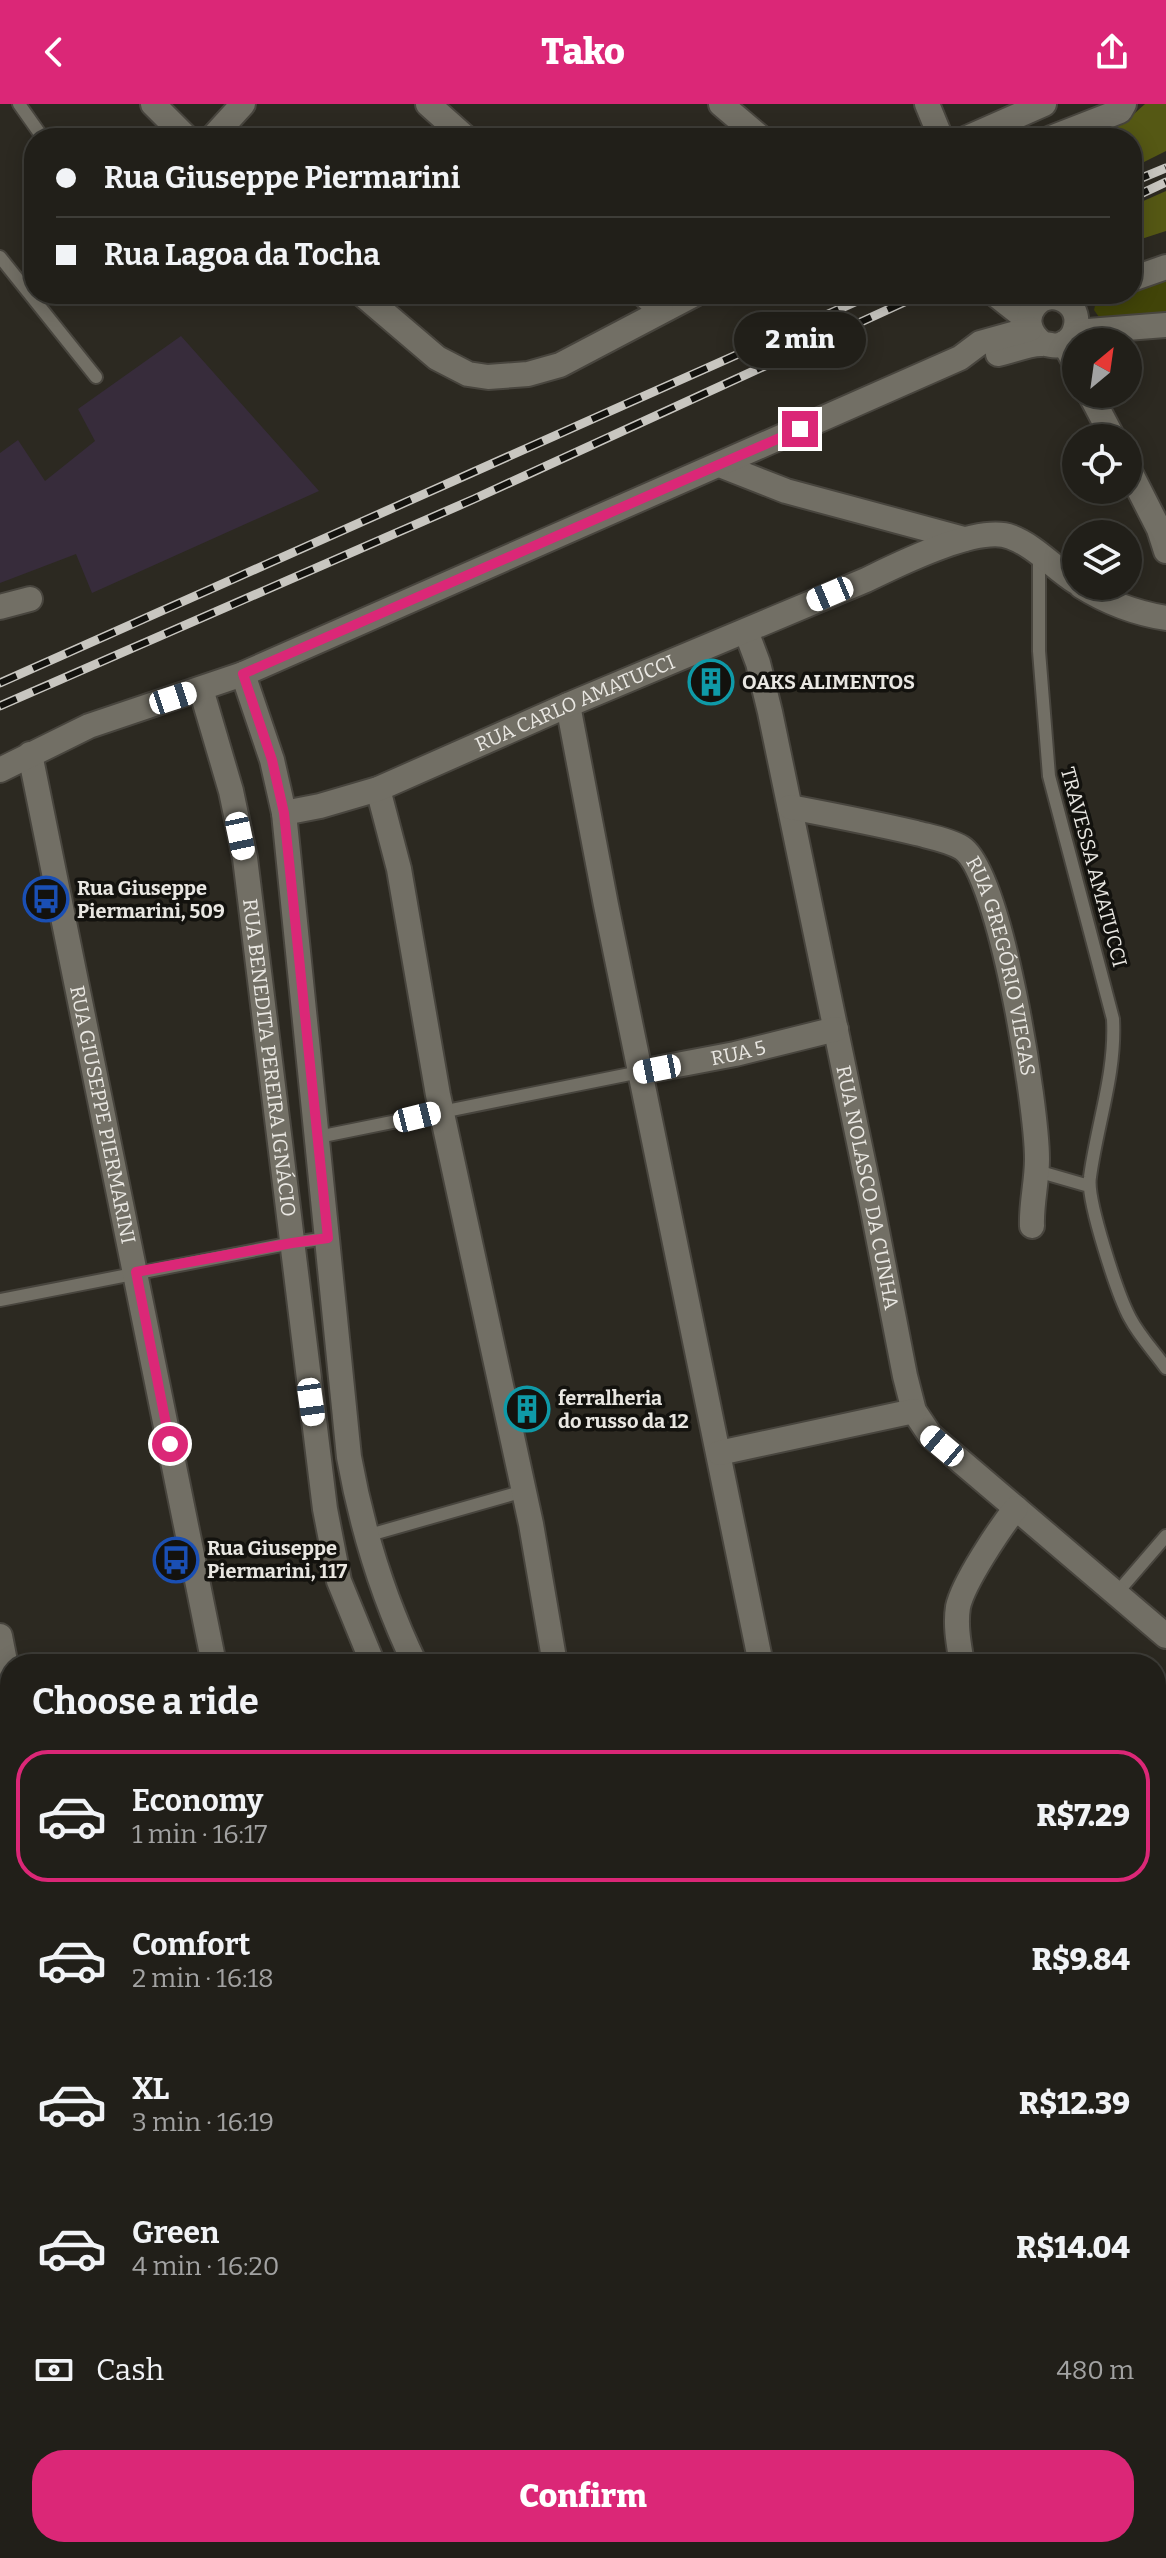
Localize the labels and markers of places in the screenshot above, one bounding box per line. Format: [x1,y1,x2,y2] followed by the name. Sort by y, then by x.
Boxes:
[687,658,735,706] building icon: OAKS ALIMENTOS
[742,670,915,694] place label: OAKS ALIMENTOS
[22,875,70,923] bus stop icon: Rua Giuseppe Piermarini, 509
[77,876,225,923] place label: Rua Giuseppe Piermarini, 509
[503,1385,551,1433] building icon: ferralheria do russo da 12
[558,1386,689,1433] place label: ferralheria do russo da 12
[152,1536,200,1584] bus stop icon: Rua Giuseppe Piermarini, 117
[207,1536,347,1583] place label: Rua Giuseppe Piermarini, 117

